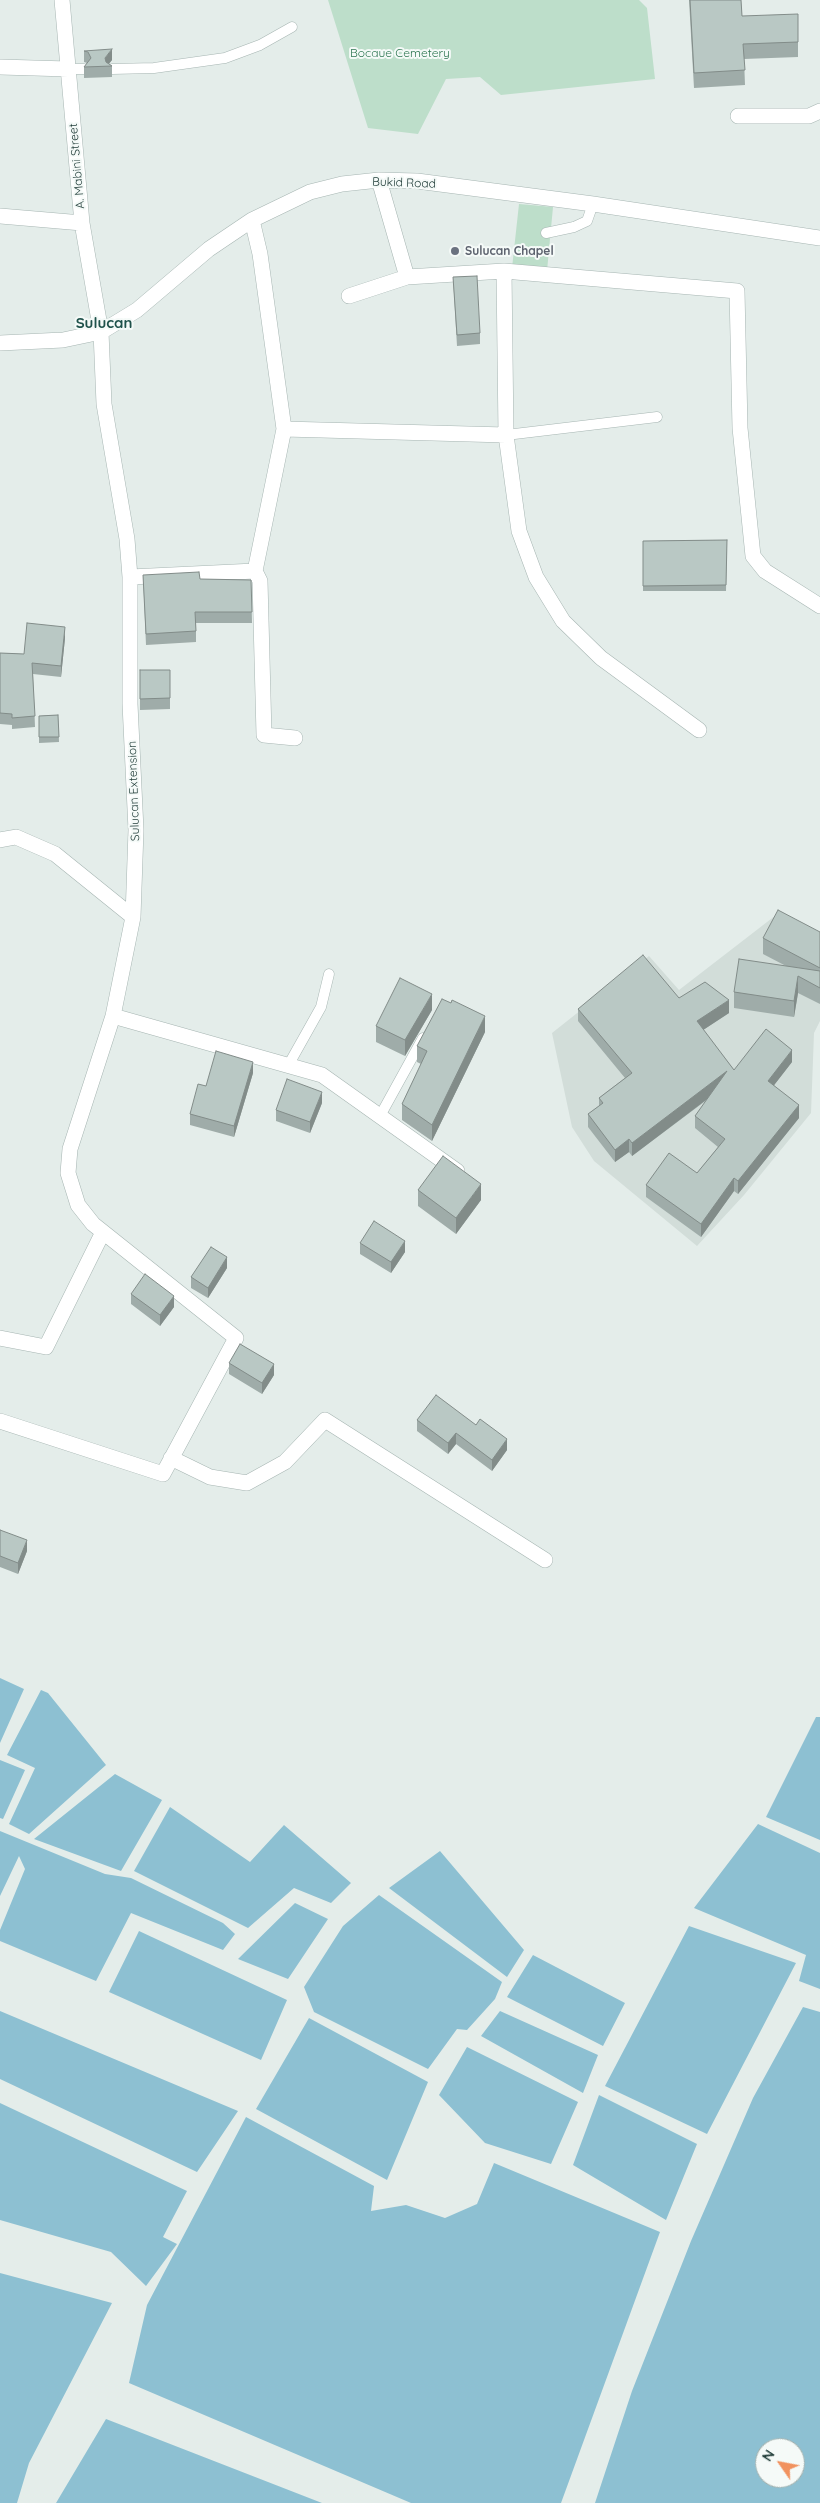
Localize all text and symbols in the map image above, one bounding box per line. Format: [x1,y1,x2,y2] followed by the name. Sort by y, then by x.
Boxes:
[350,46,450,60] park label: Bocaue Cemetery
[66,123,88,209] street label: A. Mabini Street
[372,175,436,191] street label: Bukid Road
[465,244,554,258] place label: Sulucan Chapel
[449,245,461,257] marker: Sulucan Chapel
[76,314,132,332] district label: Sulucan
[125,741,143,841] street label: Sulucan Extension
[755,2438,805,2488] north arrow
[758,2446,779,2465] text: N

